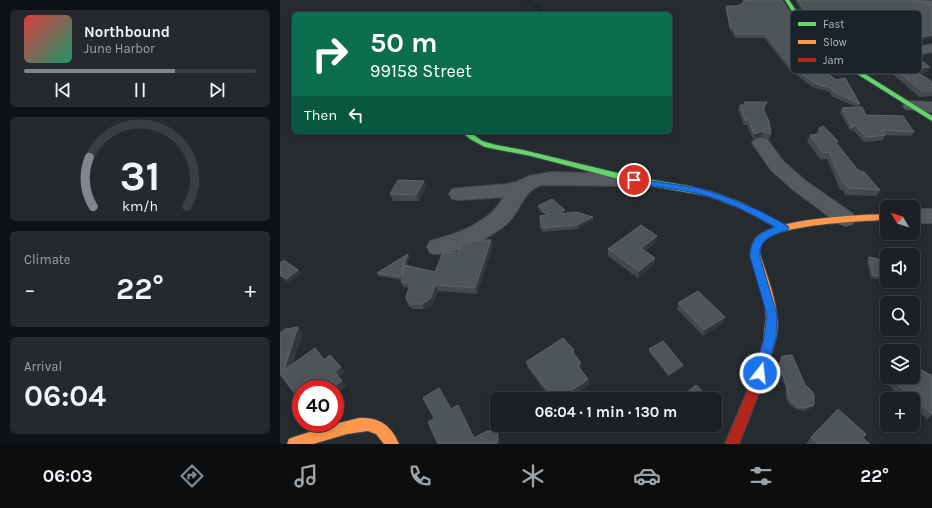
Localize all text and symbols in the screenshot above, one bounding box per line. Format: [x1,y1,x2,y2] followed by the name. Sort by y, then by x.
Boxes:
[790,10,922,74] legend
[823,18,844,31] text: Fast
[84,23,170,41] text: Northbound
[370,26,438,59] text: 50 m
[304,28,356,80] icon: right
[823,36,847,49] text: Slow
[84,41,155,56] text: June Harbor
[823,54,844,67] text: Jam
[370,60,472,82] text: 99158 Street
[52,79,74,101] icon: previous
[129,79,151,101] icon: pause
[206,79,228,101] icon: next
[345,104,367,126] icon: left
[304,106,337,124] text: Then
[120,151,160,199] text: 31
[617,163,651,197] pin
[623,169,645,191] icon: arrive
[122,197,158,214] text: km/h
[880,200,920,240] north arrow
[880,200,920,432] map controls
[880,248,920,288] button: sound
[24,252,70,267] text: Climate
[116,271,164,307] text: 22°
[24,277,36,303] text: −
[244,277,256,303] text: +
[880,296,920,336] button: search
[880,344,920,384] button: layers
[739,352,781,394] position arrow
[24,359,62,374] text: Arrival
[24,378,106,414] text: 06:04
[292,380,344,432] speed limit sign: 40
[880,392,920,432] button: +
[535,403,677,421] text: 06:04 · 1 min · 130 m
[178,462,206,490] icon: directions
[292,462,320,490] icon: music
[406,462,434,490] icon: phone
[519,462,547,490] icon: climate
[633,462,661,490] icon: car
[747,462,775,490] icon: filters
[43,465,93,487] text: 06:03
[860,465,889,487] text: 22°

